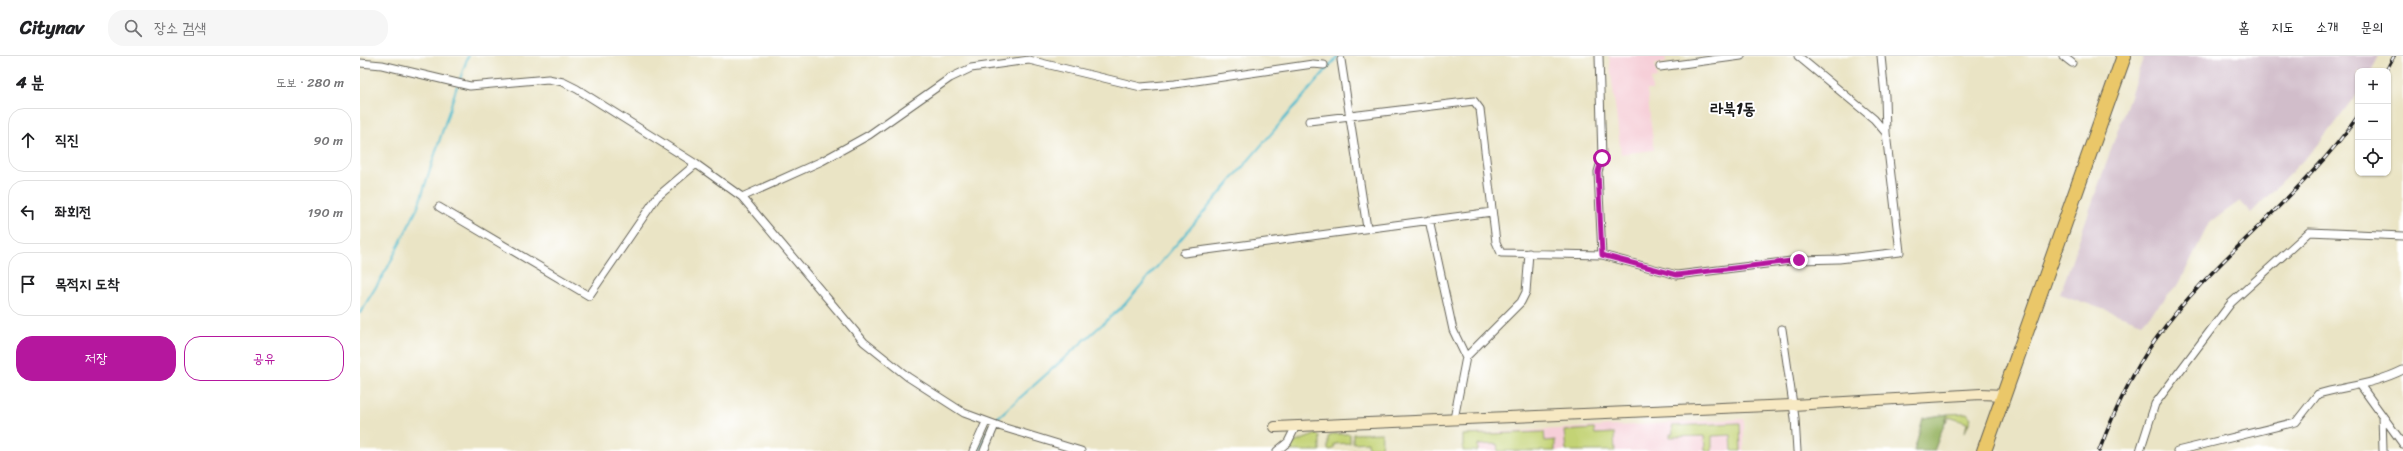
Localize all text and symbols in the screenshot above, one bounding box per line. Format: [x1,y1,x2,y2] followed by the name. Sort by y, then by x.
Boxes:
[108,10,388,46] search box
[20,11,84,44] text: Citynav
[154,15,206,41] text: 장소 검색
[2238,15,2249,40] text: 홈
[2271,15,2294,40] text: 지도
[2316,15,2338,40] text: 소개
[2360,15,2383,40] text: 문의
[122,17,144,39] icon: search
[16,67,45,97] text: 4 분
[2355,68,2391,176] map controls
[2355,68,2391,104] button: +
[276,71,344,94] text: 도보 · 280 m
[1710,94,1756,123] district label: 라북1동
[2355,104,2391,140] button: −
[55,127,79,153] text: 직진
[17,129,39,151] icon: ahead
[313,129,343,152] text: 90 m
[2355,140,2391,176] button: locate
[1593,149,1611,167] route start
[55,199,91,225] text: 좌회전
[17,201,39,223] icon: left
[308,201,343,224] text: 190 m
[1790,251,1808,269] route end
[55,271,119,297] text: 목적지 도착
[17,273,39,295] icon: arrive
[16,336,176,381] button: 저장
[184,336,344,381] button: 공유

